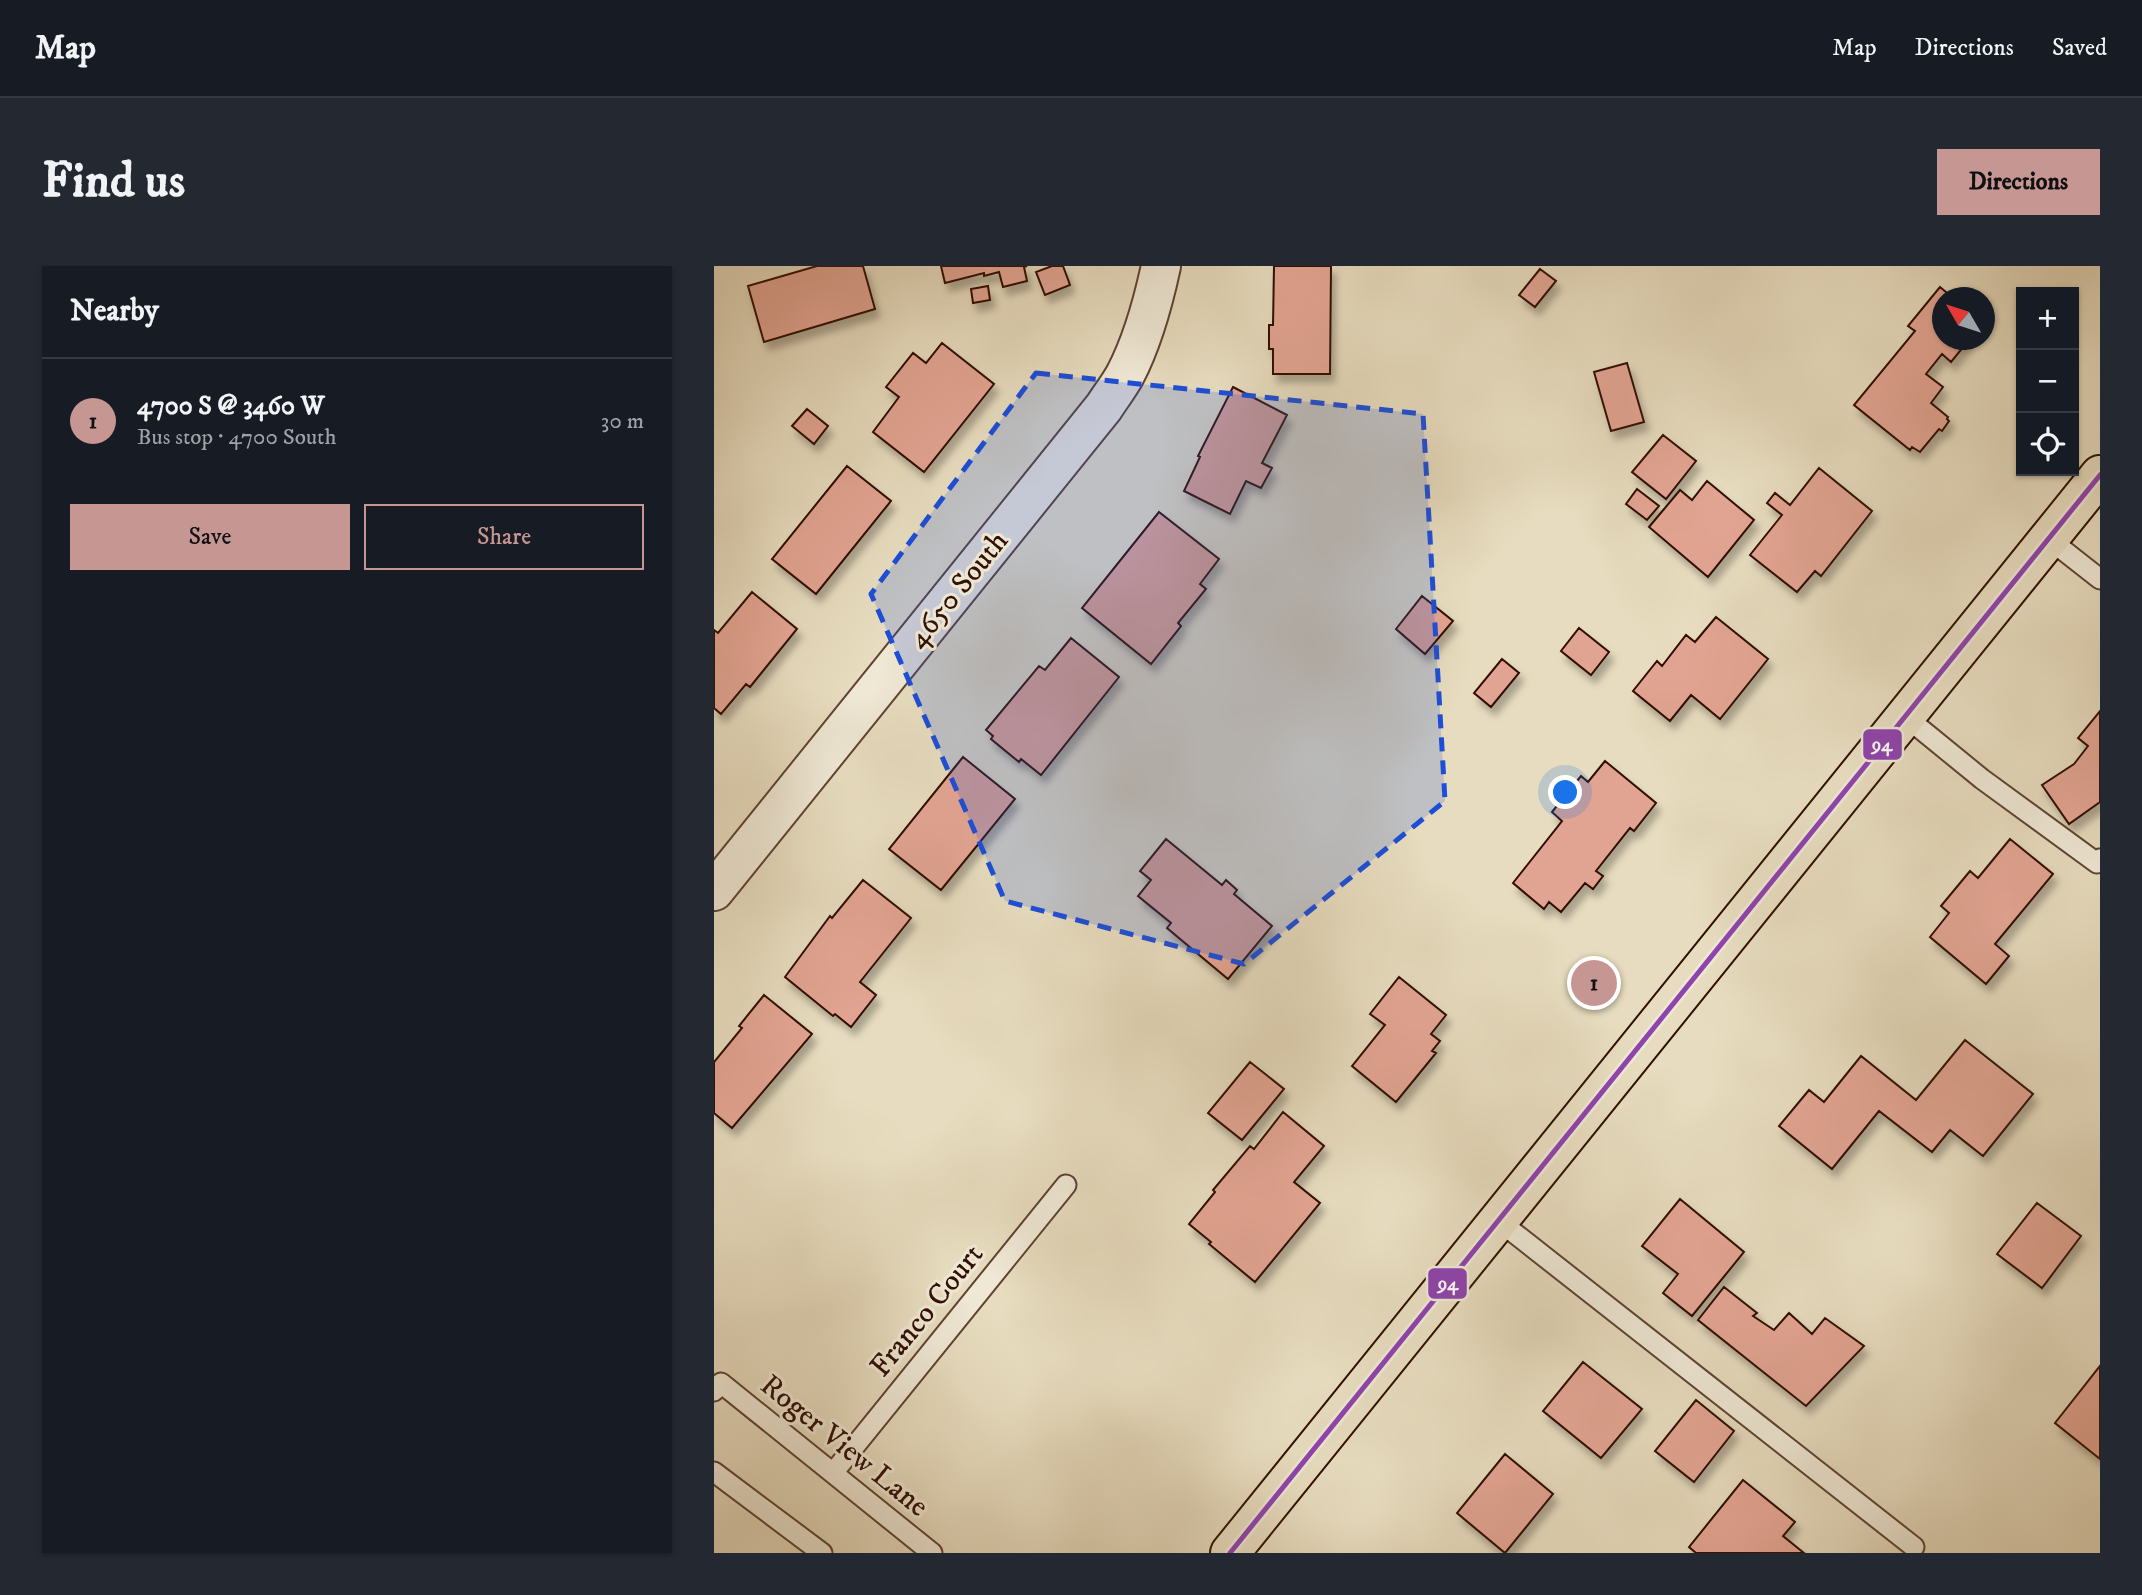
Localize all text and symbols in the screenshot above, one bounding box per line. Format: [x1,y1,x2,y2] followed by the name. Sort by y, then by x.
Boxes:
[35,28,96,69] text: Map
[1832,33,1877,63] text: Map
[1915,33,2014,63] text: Directions
[2052,33,2107,63] text: Saved
[1937,149,2100,215] button: Directions
[42,151,185,213] text: Find us
[1932,287,1995,350] north arrow
[2016,287,2079,476] map controls
[2016,287,2079,350] button: +
[70,293,159,330] text: Nearby
[2016,350,2079,413] button: −
[137,390,324,423] text: 4700 S @ 3460 W
[89,407,97,436] text: 1
[601,407,644,436] text: 30 m
[2016,413,2079,476] button: locate
[137,423,337,452] text: Bus stop · 4700 South
[70,504,350,570] button: Save
[364,504,644,570] button: Share
[900,523,1017,656] street label: 4650 South
[1862,728,1903,761] line badge: 94
[1870,734,1893,757] text: 94
[1548,775,1582,809] your location
[1571,957,1617,1009] pin: 1
[862,1237,992,1385] street label: Franco Court
[1427,1267,1468,1300] line badge: 94
[1436,1273,1459,1296] text: 94
[752,1367,936,1525] street label: Roger View Lane

